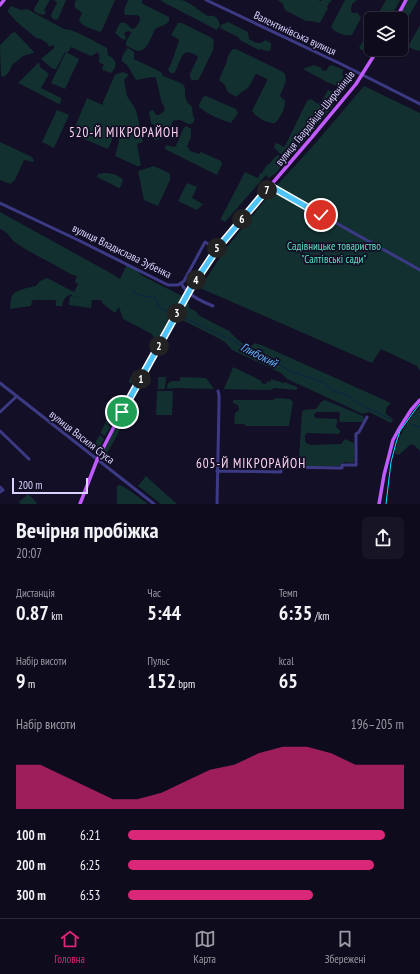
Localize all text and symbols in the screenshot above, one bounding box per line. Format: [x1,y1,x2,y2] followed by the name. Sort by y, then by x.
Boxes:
[252,8,338,58] street label: Валентинівська вулиця
[364,12,408,56] map controls
[364,12,408,56] button: layers
[272,67,358,168] street label: вулиця Гвардійців-Широнінців
[69,124,179,141] district label: 520-Й МІКРОРАЙОН
[257,180,277,200] pin: 7
[264,183,270,197] text: 7
[304,198,338,232] pin
[310,204,332,226] icon: check
[232,209,252,229] pin: 6
[239,212,245,226] text: 6
[70,221,174,281] street label: вулиця Владислава Зубенка
[207,238,227,258] pin: 5
[287,239,381,266] park label: Садівницьке товариство "Салтівські сади"
[214,241,220,255] text: 5
[186,270,206,290] pin: 4
[193,273,199,287] text: 4
[167,303,187,323] pin: 3
[174,306,180,320] text: 3
[149,336,169,356] pin: 2
[156,339,162,353] text: 2
[238,339,282,371] water label: Глибокий
[131,369,151,389] pin: 1
[138,372,144,386] text: 1
[105,395,139,429] pin
[111,401,133,423] icon: arrive
[47,407,117,467] street label: вулиця Василя Стуса
[196,455,306,472] district label: 605-Й МІКРОРАЙОН
[12,476,88,495] scale bar
[18,478,42,492] text: 200 m
[16,516,159,544] text: Вечірня пробіжка
[362,517,404,559] button: share
[16,545,42,562] text: 20:07
[16,586,55,600] text: Дистанція
[147,586,161,600] text: Час
[279,586,297,600] text: Темп
[16,600,49,626] text: 0.87
[147,600,181,626] text: 5:44
[279,600,312,626] text: 6:35
[49,609,63,623] text: km
[312,609,329,623] text: /km
[16,654,67,668] text: Набір висоти
[147,654,170,668] text: Пульс
[279,654,294,668] text: kcal
[16,668,26,694] text: 9
[147,668,176,694] text: 152
[279,668,298,694] text: 65
[26,677,35,691] text: m
[176,677,195,691] text: bpm
[16,716,76,733] text: Набір висоти
[351,716,404,733] text: 196–205 m
[16,827,46,844] text: 100 m
[80,827,100,844] text: 6:21
[16,857,46,874] text: 200 m
[80,857,100,874] text: 6:25
[16,887,46,904] text: 300 m
[80,887,100,904] text: 6:53
[54,928,85,966] tab: Головна
[194,928,216,966] tab: Карта
[325,928,366,966] tab: Збережені

